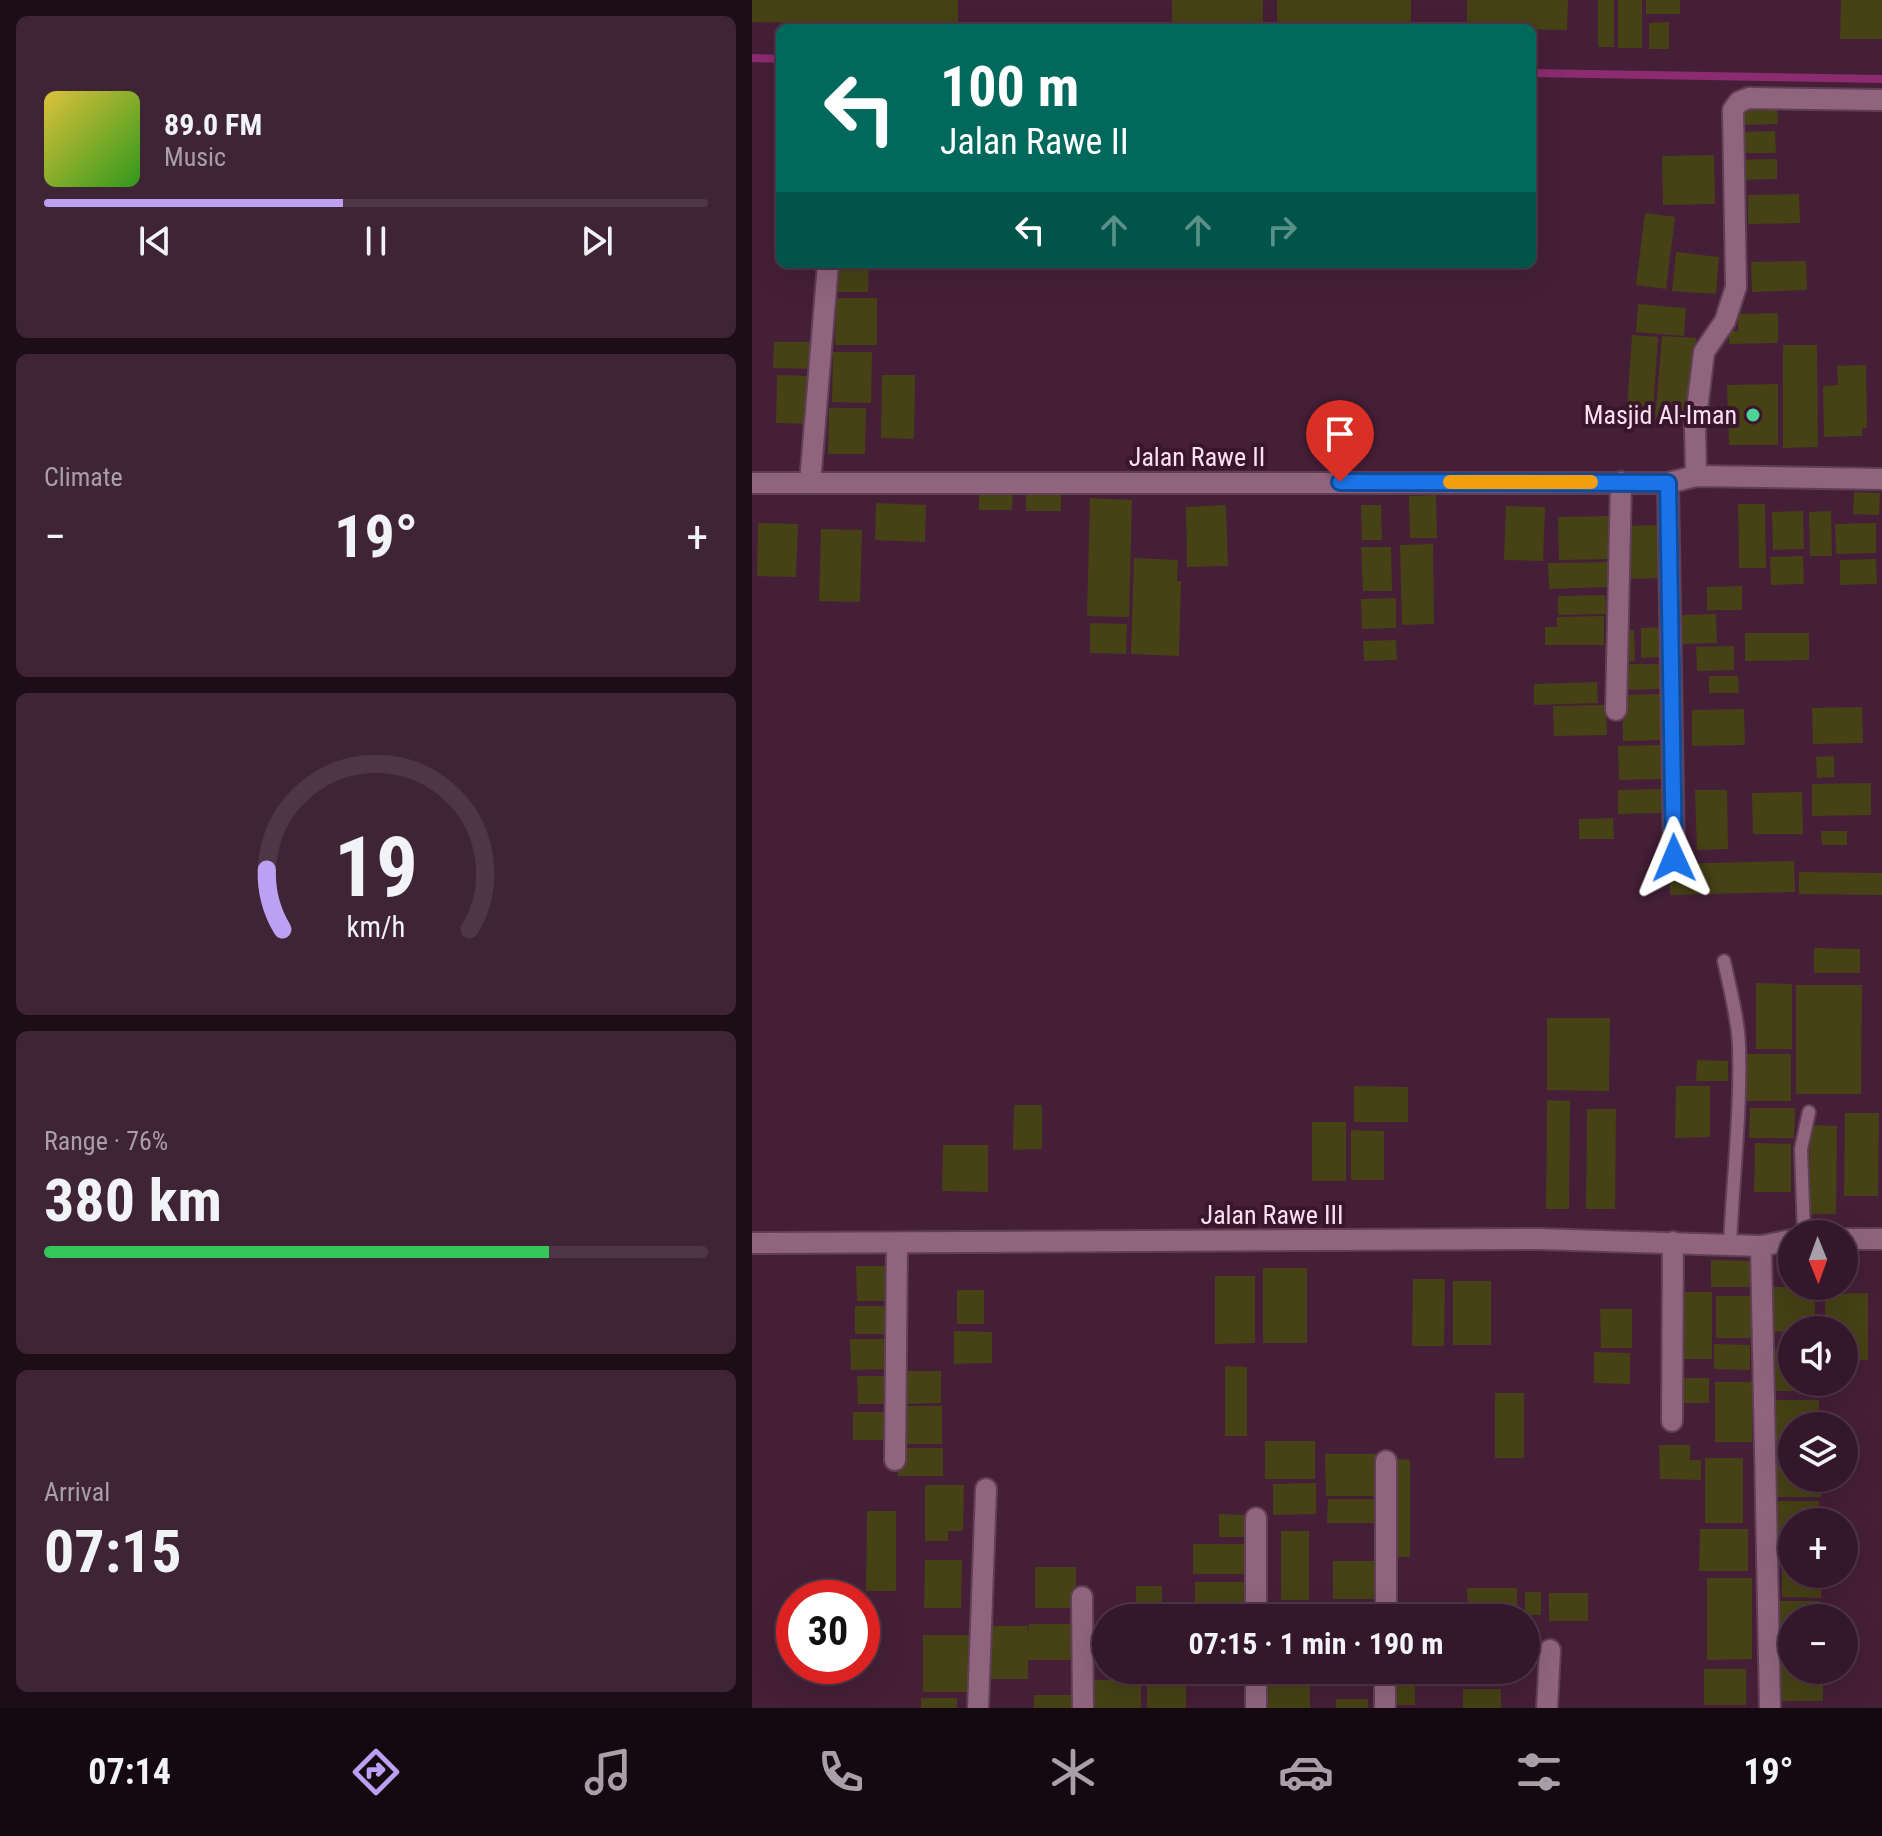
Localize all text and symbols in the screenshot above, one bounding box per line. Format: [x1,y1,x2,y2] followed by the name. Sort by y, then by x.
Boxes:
[940,54,1079,120] text: 100 m
[808,56,912,160] icon: left
[164,107,262,142] text: 89.0 FM
[940,121,1129,163] text: Jalan Rawe II
[164,142,226,172] text: Music
[1008,208,1052,252] icon: left
[1092,208,1136,252] icon: ahead
[1176,208,1220,252] icon: ahead
[1260,208,1304,252] icon: right
[133,219,177,263] icon: previous
[354,219,398,263] icon: pause
[575,219,619,263] icon: next
[1306,400,1374,482] pin
[1584,400,1737,430] place label: Masjid Al-Iman
[1744,406,1762,424] marker: Masjid Al-Iman
[1318,412,1362,456] icon: arrive
[1129,442,1265,472] street label: Jalan Rawe II
[44,462,123,492] text: Climate
[334,501,418,572] text: 19°
[44,511,66,563] text: −
[686,511,708,563] text: +
[1632,816,1716,900] position arrow
[334,819,418,916] text: 19
[347,910,405,944] text: km/h
[44,1126,168,1156] text: Range · 76%
[44,1165,222,1236] text: 380 km
[1201,1200,1343,1230] street label: Jalan Rawe III
[1778,1220,1858,1300] north arrow
[1778,1220,1858,1684] map controls
[1778,1316,1858,1396] button: sound
[1778,1412,1858,1492] button: layers
[44,1477,110,1507] text: Arrival
[1778,1508,1858,1588] button: +
[44,1516,182,1587] text: 07:15
[776,1580,880,1684] speed limit sign: 30
[1778,1604,1858,1684] button: −
[1189,1626,1443,1661] text: 07:15 · 1 min · 190 m
[348,1744,404,1800] icon: directions
[580,1744,636,1800] icon: music
[813,1744,869,1800] icon: phone
[1045,1744,1101,1800] icon: climate
[1278,1744,1334,1800] icon: car
[1511,1744,1567,1800] icon: filters
[88,1751,171,1793] text: 07:14
[1743,1751,1794,1793] text: 19°

